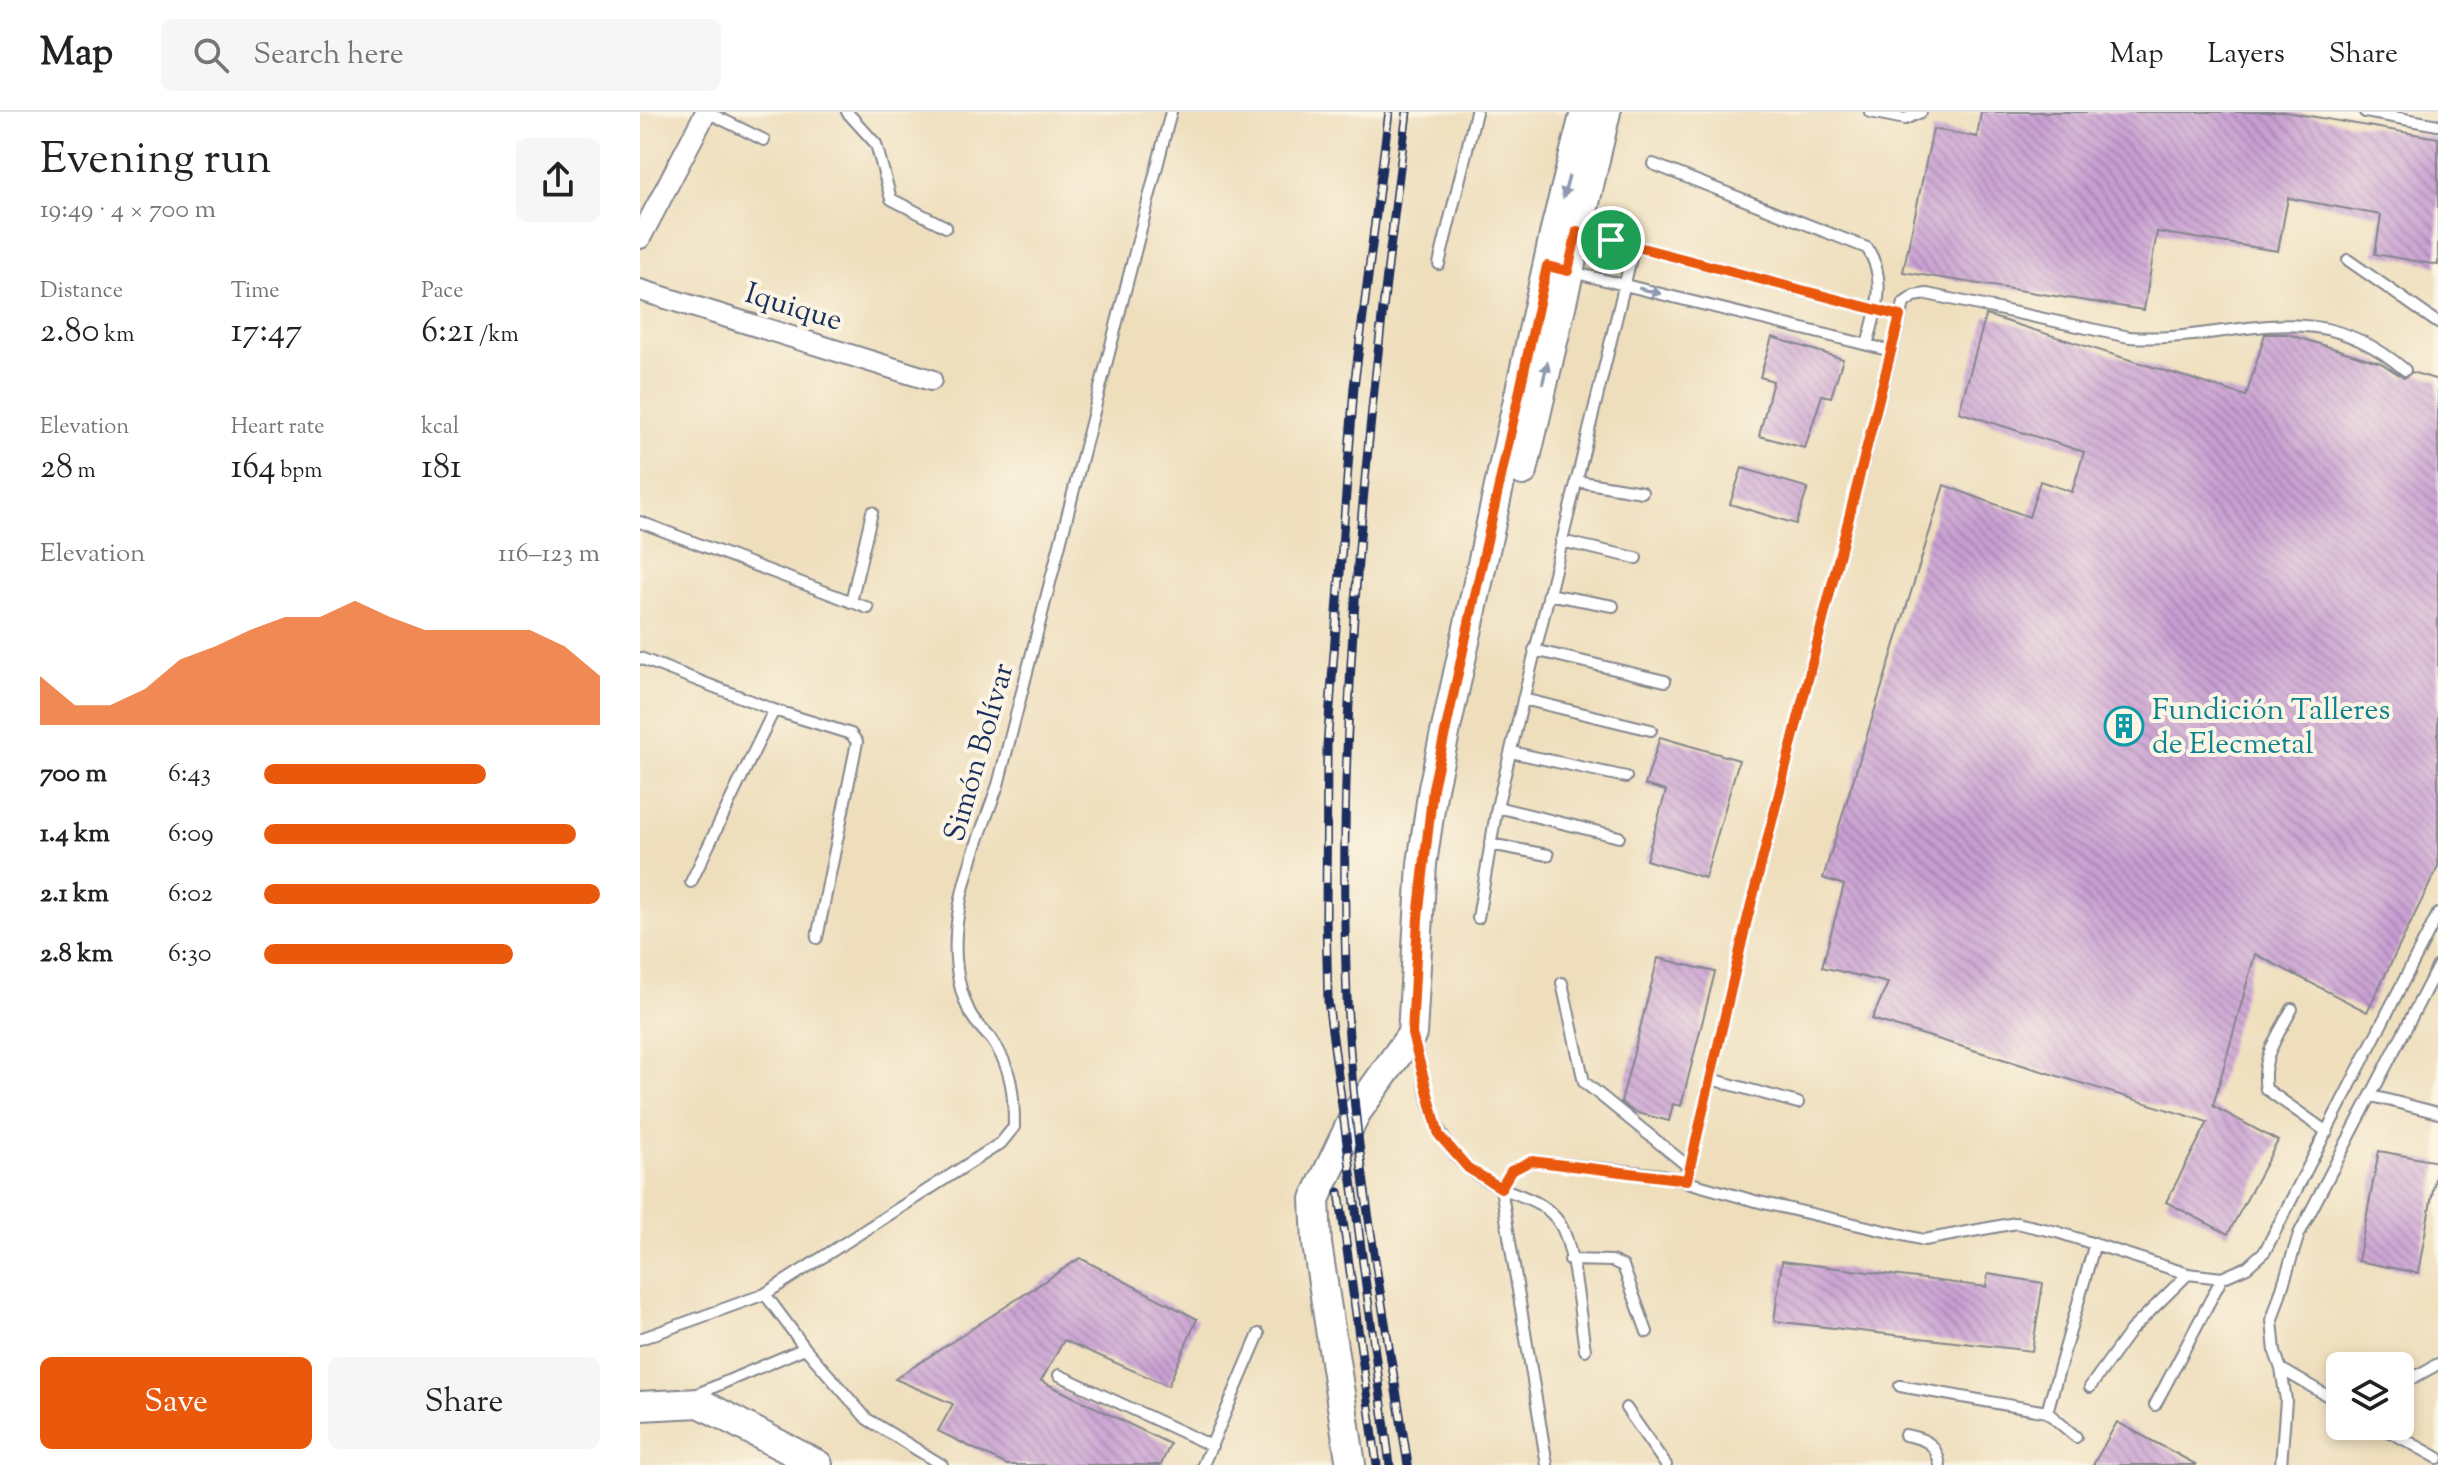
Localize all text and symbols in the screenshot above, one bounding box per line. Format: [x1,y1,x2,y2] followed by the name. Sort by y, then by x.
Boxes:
[161,19,721,91] search box
[40,28,113,82] text: Map
[189,33,233,77] icon: search
[253,34,404,77] text: Search here
[2110,35,2163,75] text: Map
[2207,35,2285,75] text: Layers
[2329,35,2398,75] text: Share
[40,130,272,193] text: Evening run
[516,138,600,222] button: share
[1559,175,1571,200] one-way arrow
[40,192,216,229] text: 19:49 · 4 × 700 m
[1577,206,1645,274] pin
[1589,218,1633,262] icon: arrive
[739,273,847,344] street label: Iquique
[40,276,123,308] text: Distance
[231,276,280,308] text: Time
[421,276,463,308] text: Pace
[1638,285,1663,298] one-way arrow
[40,308,99,357] text: 2.80
[231,308,302,357] text: 17:47
[421,308,474,357] text: 6:21
[99,320,134,352] text: km
[474,320,519,352] text: /km
[1539,360,1552,385] one-way arrow
[40,412,129,444] text: Elevation
[231,412,325,444] text: Heart rate
[421,412,459,444] text: kcal
[40,444,73,493] text: 28
[231,444,276,493] text: 164
[421,444,461,493] text: 181
[73,456,96,488] text: m
[276,456,323,488] text: bpm
[40,536,145,573] text: Elevation
[498,536,600,573] text: 116–123 m
[934,658,1026,847] street label: Simón Bolívar
[2152,690,2390,767] place label: Fundición Talleres de Elecmetal
[2103,705,2145,747] building icon: Fundición Talleres de Elecmetal
[40,756,107,793] text: 700 m
[168,756,211,793] text: 6:43
[40,816,110,853] text: 1.4 km
[168,816,214,853] text: 6:09
[40,876,109,913] text: 2.1 km
[168,876,213,913] text: 6:02
[40,936,113,973] text: 2.8 km
[168,936,211,973] text: 6:30
[2326,1352,2414,1440] map controls
[2326,1352,2414,1440] button: layers
[40,1357,312,1449] button: Save
[328,1357,600,1449] button: Share

